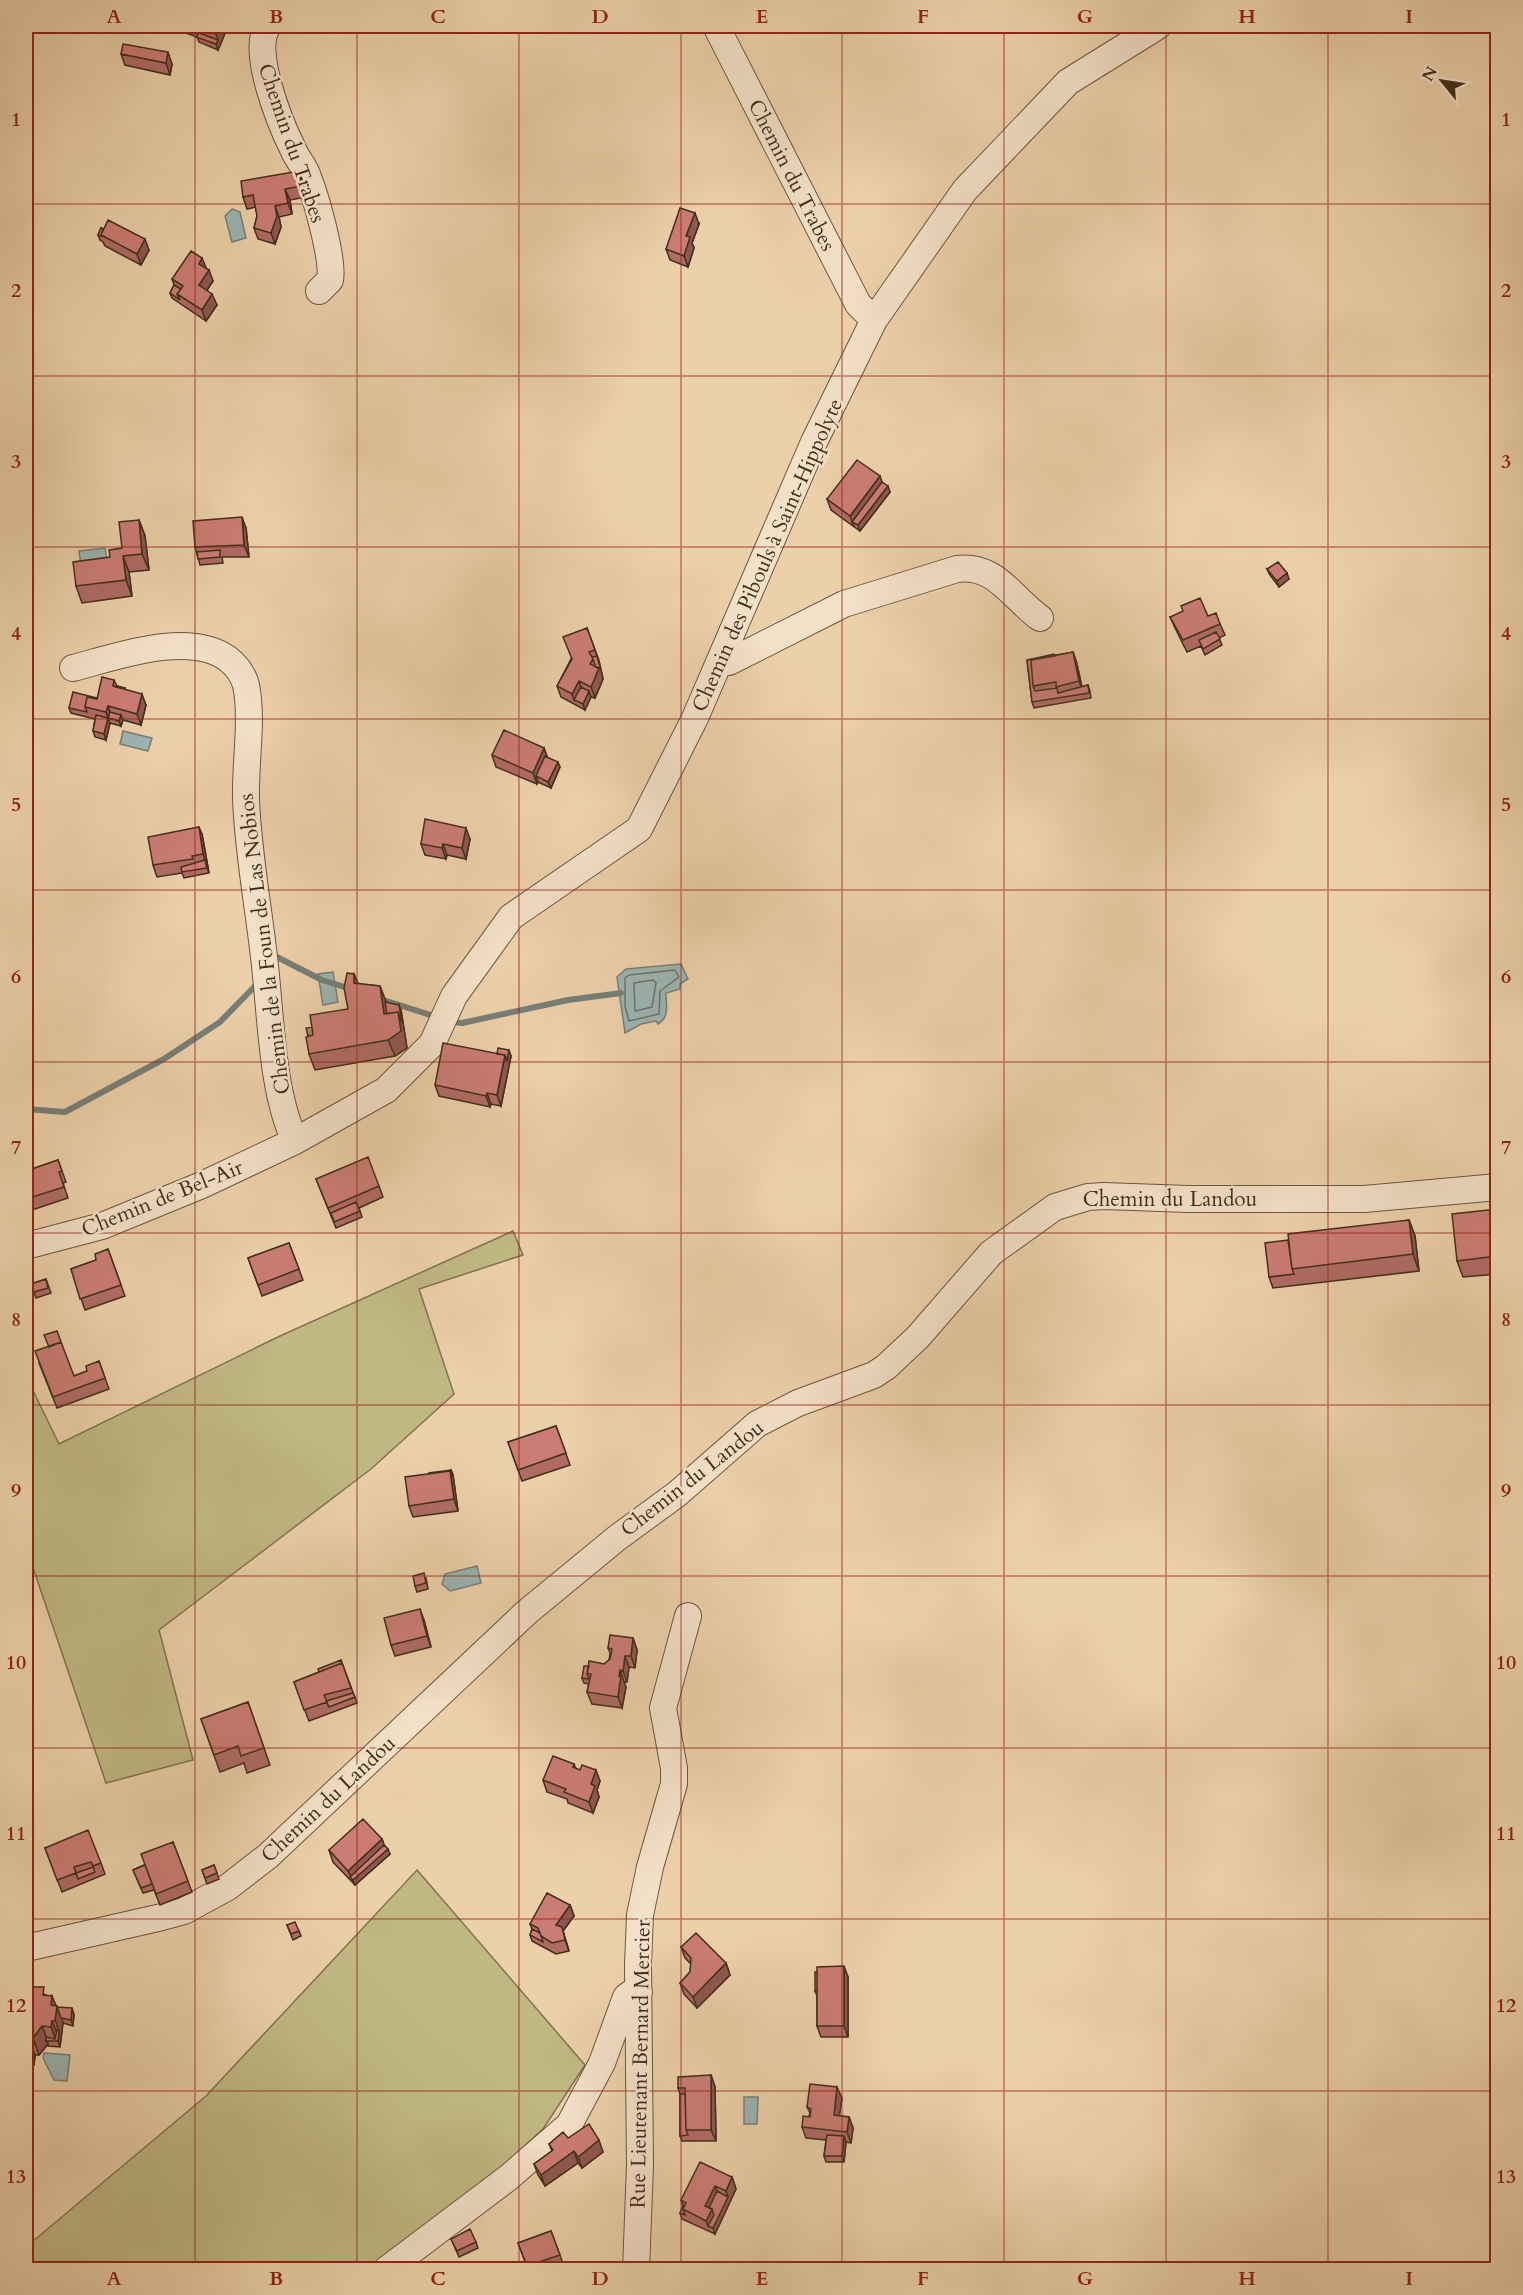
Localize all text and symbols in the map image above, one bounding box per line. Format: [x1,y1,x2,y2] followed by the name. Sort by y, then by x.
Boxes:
[106,3,122,30] text: A
[269,3,283,30] text: B
[430,3,446,30] text: C
[591,3,609,30] text: D
[756,3,768,30] text: E
[917,3,929,30] text: F
[1077,3,1093,30] text: G
[1238,3,1256,30] text: H
[1405,3,1413,30] text: I
[1412,51,1472,111] north arrow
[251,60,332,227] street label: Chemin du Trabes
[1417,62,1443,86] text: N
[741,94,842,256] street label: Chemin du Trabes
[11,106,21,133] text: 1
[1501,106,1511,133] text: 1
[11,277,21,304] text: 2
[1501,277,1511,304] text: 2
[685,394,850,716] street label: Chemin des Pibouls à Saint-Hippolyte
[11,448,21,475] text: 3
[1501,448,1511,475] text: 3
[11,620,21,647] text: 4
[1501,620,1511,647] text: 4
[11,791,21,818] text: 5
[1501,791,1511,818] text: 5
[232,792,297,1096] street label: Chemin de la Foun de Las Nobios
[11,963,21,990] text: 6
[1501,963,1511,990] text: 6
[11,1134,21,1161] text: 7
[1501,1134,1511,1161] text: 7
[77,1153,248,1244] street label: Chemin de Bel-Air
[1083,1185,1257,1214] street label: Chemin du Landou
[11,1306,21,1333] text: 8
[1501,1306,1511,1333] text: 8
[615,1413,770,1544] street label: Chemin du Landou
[11,1477,21,1504] text: 9
[1501,1477,1511,1504] text: 9
[6,1649,26,1676] text: 10
[1496,1649,1516,1676] text: 10
[255,1729,402,1869] street label: Chemin du Landou
[6,1820,26,1847] text: 11
[1496,1820,1516,1847] text: 11
[623,1919,658,2209] street label: Rue Lieutenant Bernard Mercier
[6,1992,26,2019] text: 12
[1496,1992,1516,2019] text: 12
[6,2163,26,2190] text: 13
[1496,2163,1516,2190] text: 13
[106,2265,122,2292] text: A
[269,2265,283,2292] text: B
[430,2265,446,2292] text: C
[591,2265,609,2292] text: D
[756,2265,768,2292] text: E
[917,2265,929,2292] text: F
[1077,2265,1093,2292] text: G
[1238,2265,1256,2292] text: H
[1405,2265,1413,2292] text: I

